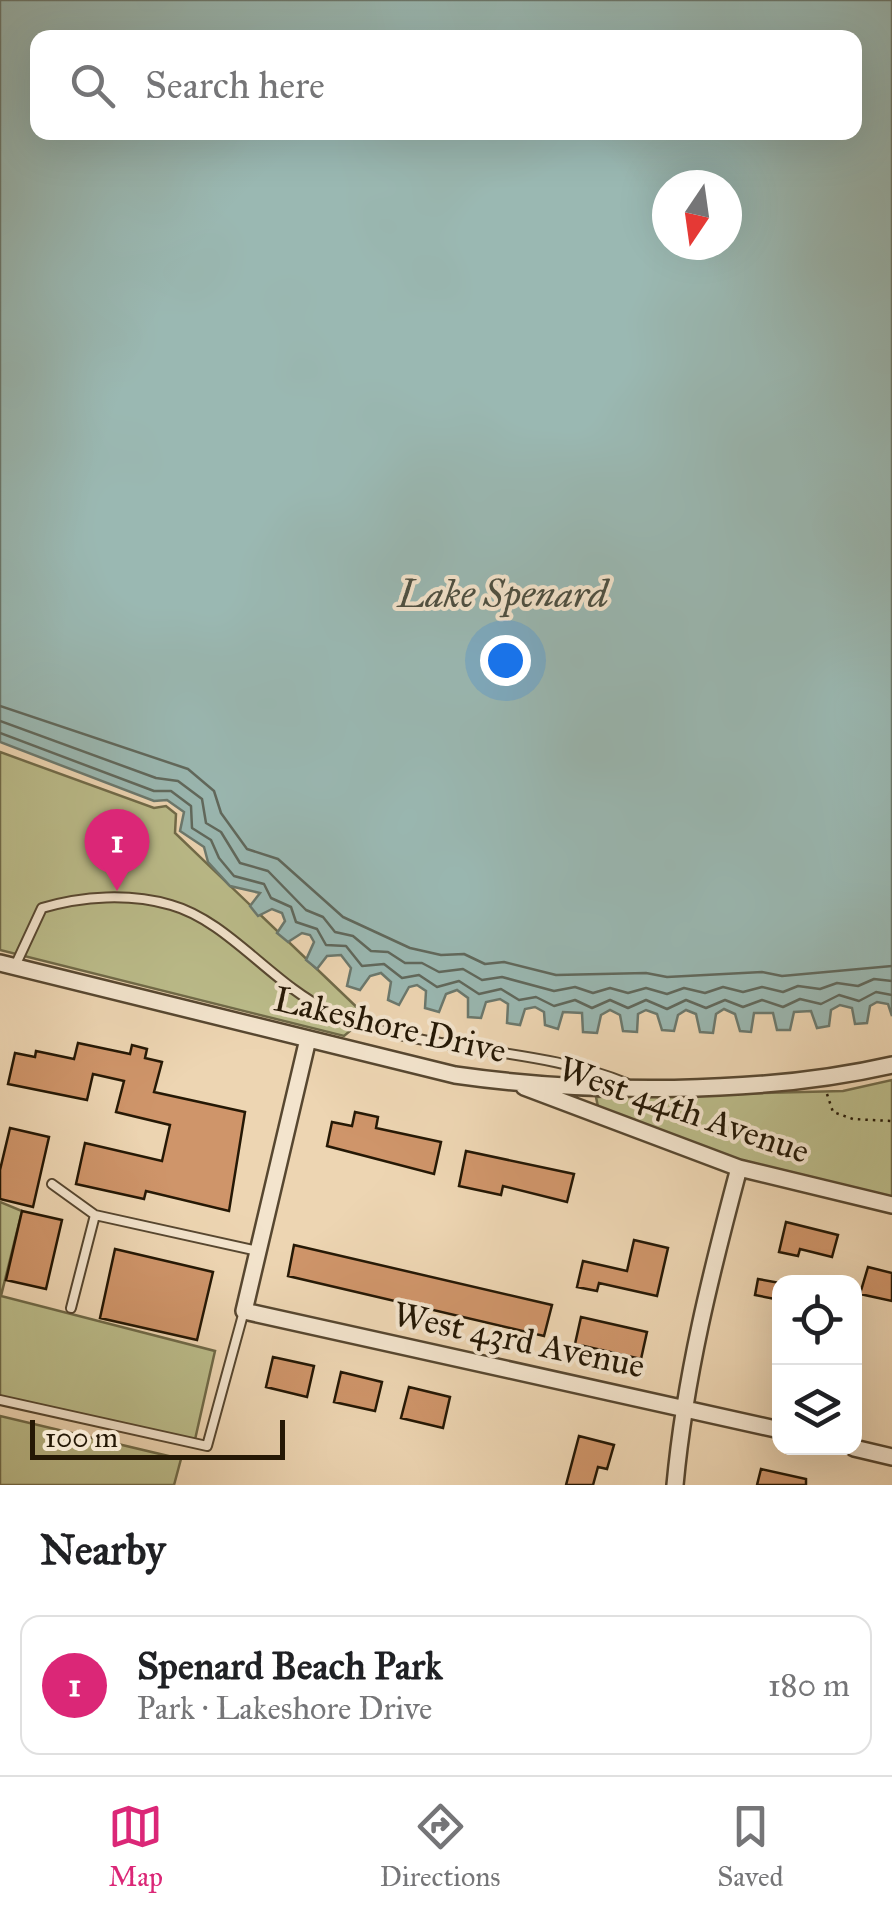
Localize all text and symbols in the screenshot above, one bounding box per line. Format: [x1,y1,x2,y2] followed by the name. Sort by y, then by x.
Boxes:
[30,30,862,140] search box
[65,58,120,113] icon: search
[145,62,325,108] text: Search here
[652,170,742,260] north arrow
[396,571,610,618] water label: Lake Spenard
[480,635,531,686] your location
[84,808,150,891] pin: 1
[270,977,510,1073] street label: Lakeshore Drive
[553,1047,815,1173] street label: West 44th Avenue
[772,1275,862,1455] map controls
[772,1275,862,1365] button: locate
[389,1292,649,1388] street label: West 43rd Avenue
[772,1365,862,1455] button: layers
[30,1415,285,1460] scale bar
[45,1420,118,1455] text: 100 m
[40,1524,165,1576] text: Nearby
[137,1643,443,1689] text: Spenard Beach Park
[68,1666,81,1705] text: 1
[768,1666,850,1705] text: 180 m
[137,1689,432,1728] text: Park · Lakeshore Drive
[108,1799,163,1894] tab: Map
[380,1799,501,1894] tab: Directions
[717,1799,784,1894] tab: Saved

